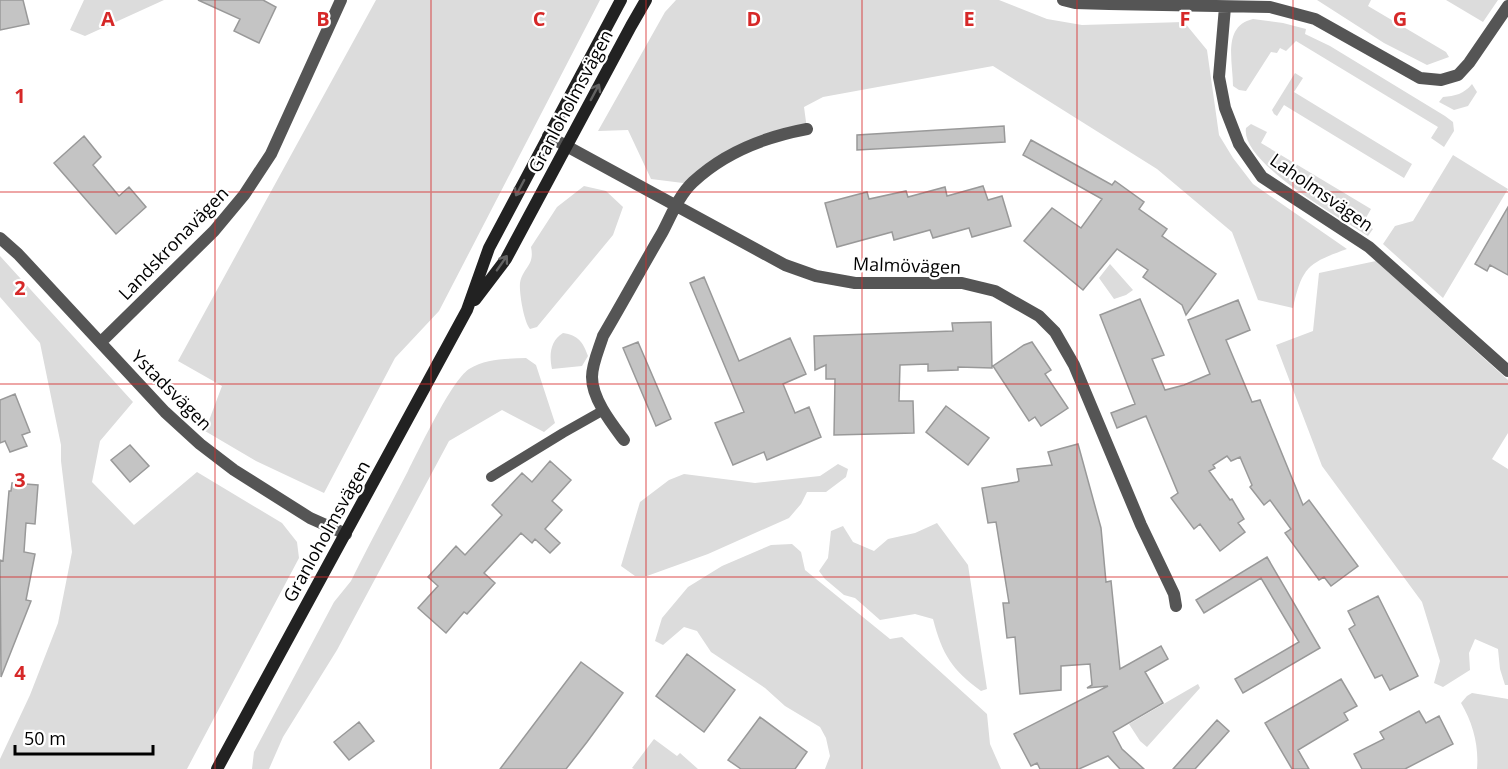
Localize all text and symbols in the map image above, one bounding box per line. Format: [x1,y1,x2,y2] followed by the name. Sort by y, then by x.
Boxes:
[101,5,115,32] text: A
[316,5,330,32] text: B
[533,5,546,32] text: C
[747,5,761,32] text: D
[963,5,975,32] text: E
[1180,5,1190,32] text: F
[1393,5,1407,32] text: G
[522,25,618,177] street label: Granloholmsvägen
[14,82,26,109] text: 1
[589,84,601,101] one-way arrow
[1266,147,1378,237] street label: Laholmsvägen
[514,179,526,196] one-way arrow
[113,181,233,305] street label: Landskronavägen
[853,251,961,279] street label: Malmövägen
[496,256,508,272] one-way arrow
[14,274,26,301] text: 2
[127,345,217,435] street label: Ystadsvägen
[277,456,375,606] street label: Granloholmsvägen
[14,466,26,493] text: 3
[14,659,26,686] text: 4
[15,718,153,756] scale bar
[24,726,66,750] text: 50 m

